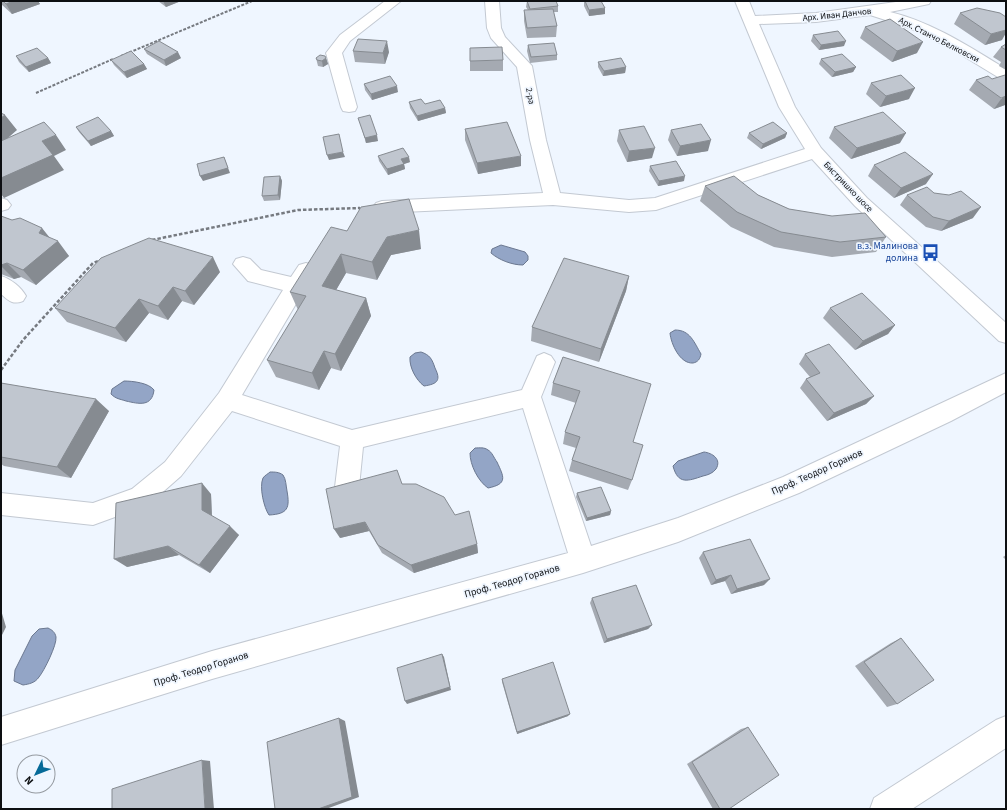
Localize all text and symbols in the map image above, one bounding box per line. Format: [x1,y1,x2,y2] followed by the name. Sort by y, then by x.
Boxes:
[802,5,872,25] street label: Арх. Иван Данчов
[896,14,982,66] street label: Арх. Станчо Белковски
[522,87,538,105] street label: 2-ра
[820,159,876,216] street label: Бистришко шосе
[857,239,918,265] place label: в.з. Малинова долина
[921,242,941,262] bus stop icon: в.з. Малинова долина
[769,446,865,498] street label: Проф. Теодор Горанов
[463,561,561,601] street label: Проф. Теодор Горанов
[152,648,250,690] street label: Проф. Теодор Горанов
[16,754,56,794] north arrow
[21,773,37,788] text: N

